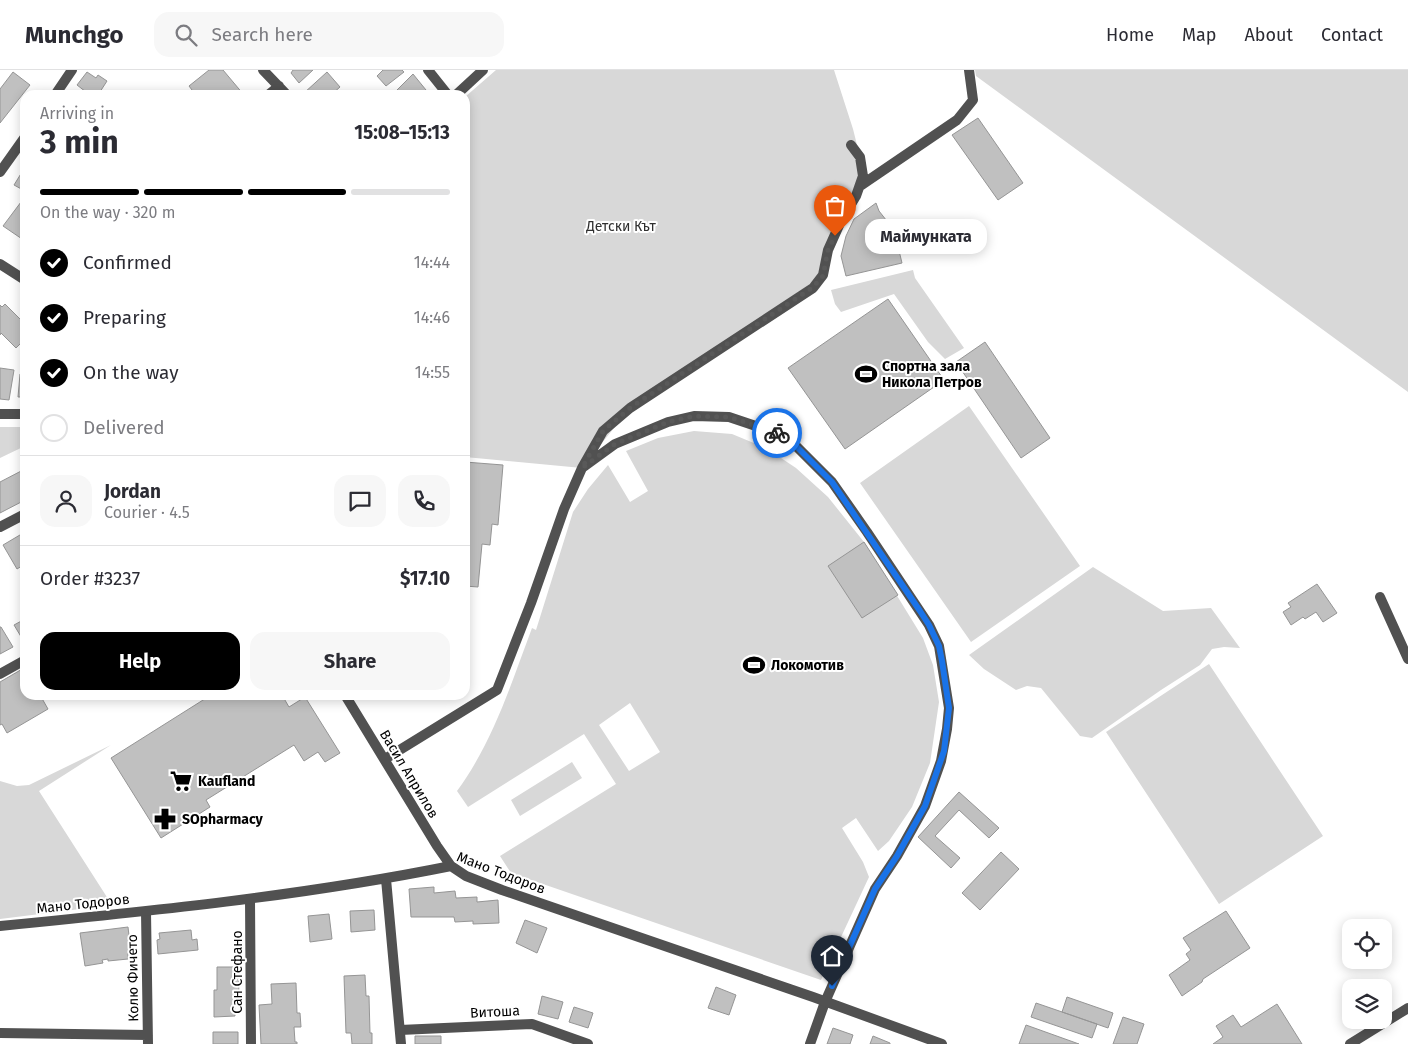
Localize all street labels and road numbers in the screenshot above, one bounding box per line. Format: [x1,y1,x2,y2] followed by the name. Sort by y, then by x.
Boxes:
[376,727,442,821] street label: Васил Априлов
[454,848,548,898] street label: Мано Тодоров
[36,891,131,917] street label: Мано Тодоров
[229,930,246,1014] street label: Сан Стефано
[124,934,142,1022] street label: Колю Фичето
[470,1002,520,1022] street label: Витоша

